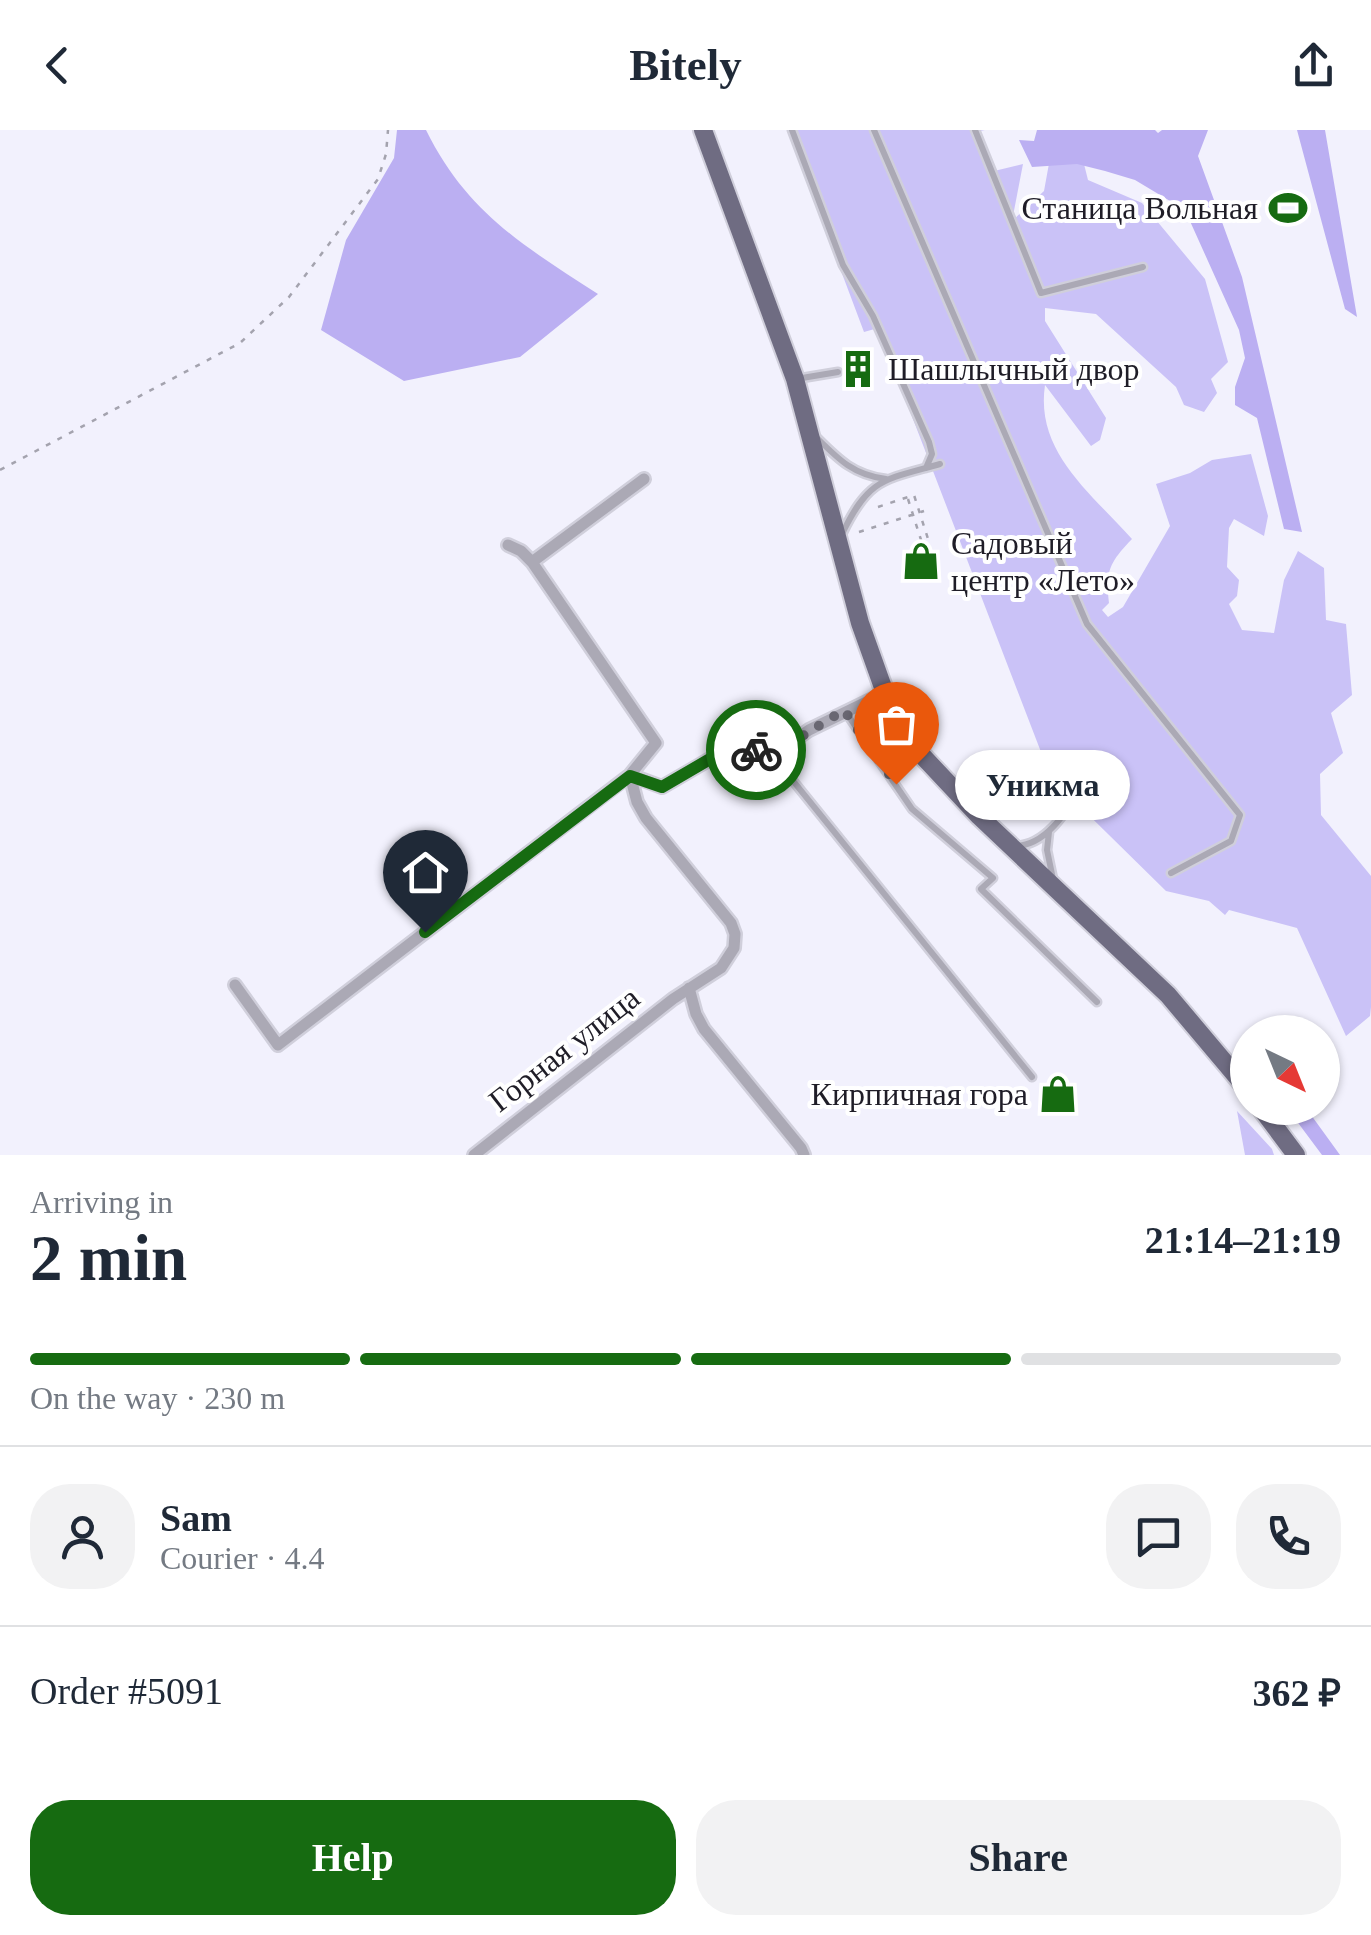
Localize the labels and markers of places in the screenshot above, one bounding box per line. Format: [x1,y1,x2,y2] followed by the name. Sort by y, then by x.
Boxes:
[1267,187,1309,229] sports icon: Станица Вольная
[1021,190,1258,226] place label: Станица Вольная
[837,348,879,390] building icon: Шашлычный двор
[888,351,1140,387] place label: Шашлычный двор
[951,525,1135,598] place label: Садовый центр «Лето»
[900,540,942,582] shop icon: Садовый центр «Лето»
[854,682,939,785] pin
[956,749,1131,819] callout: Уникма
[383,830,468,933] pin
[1037,1073,1079,1115] shop icon: Кирпичная гора
[811,1076,1028,1112] place label: Кирпичная гора

